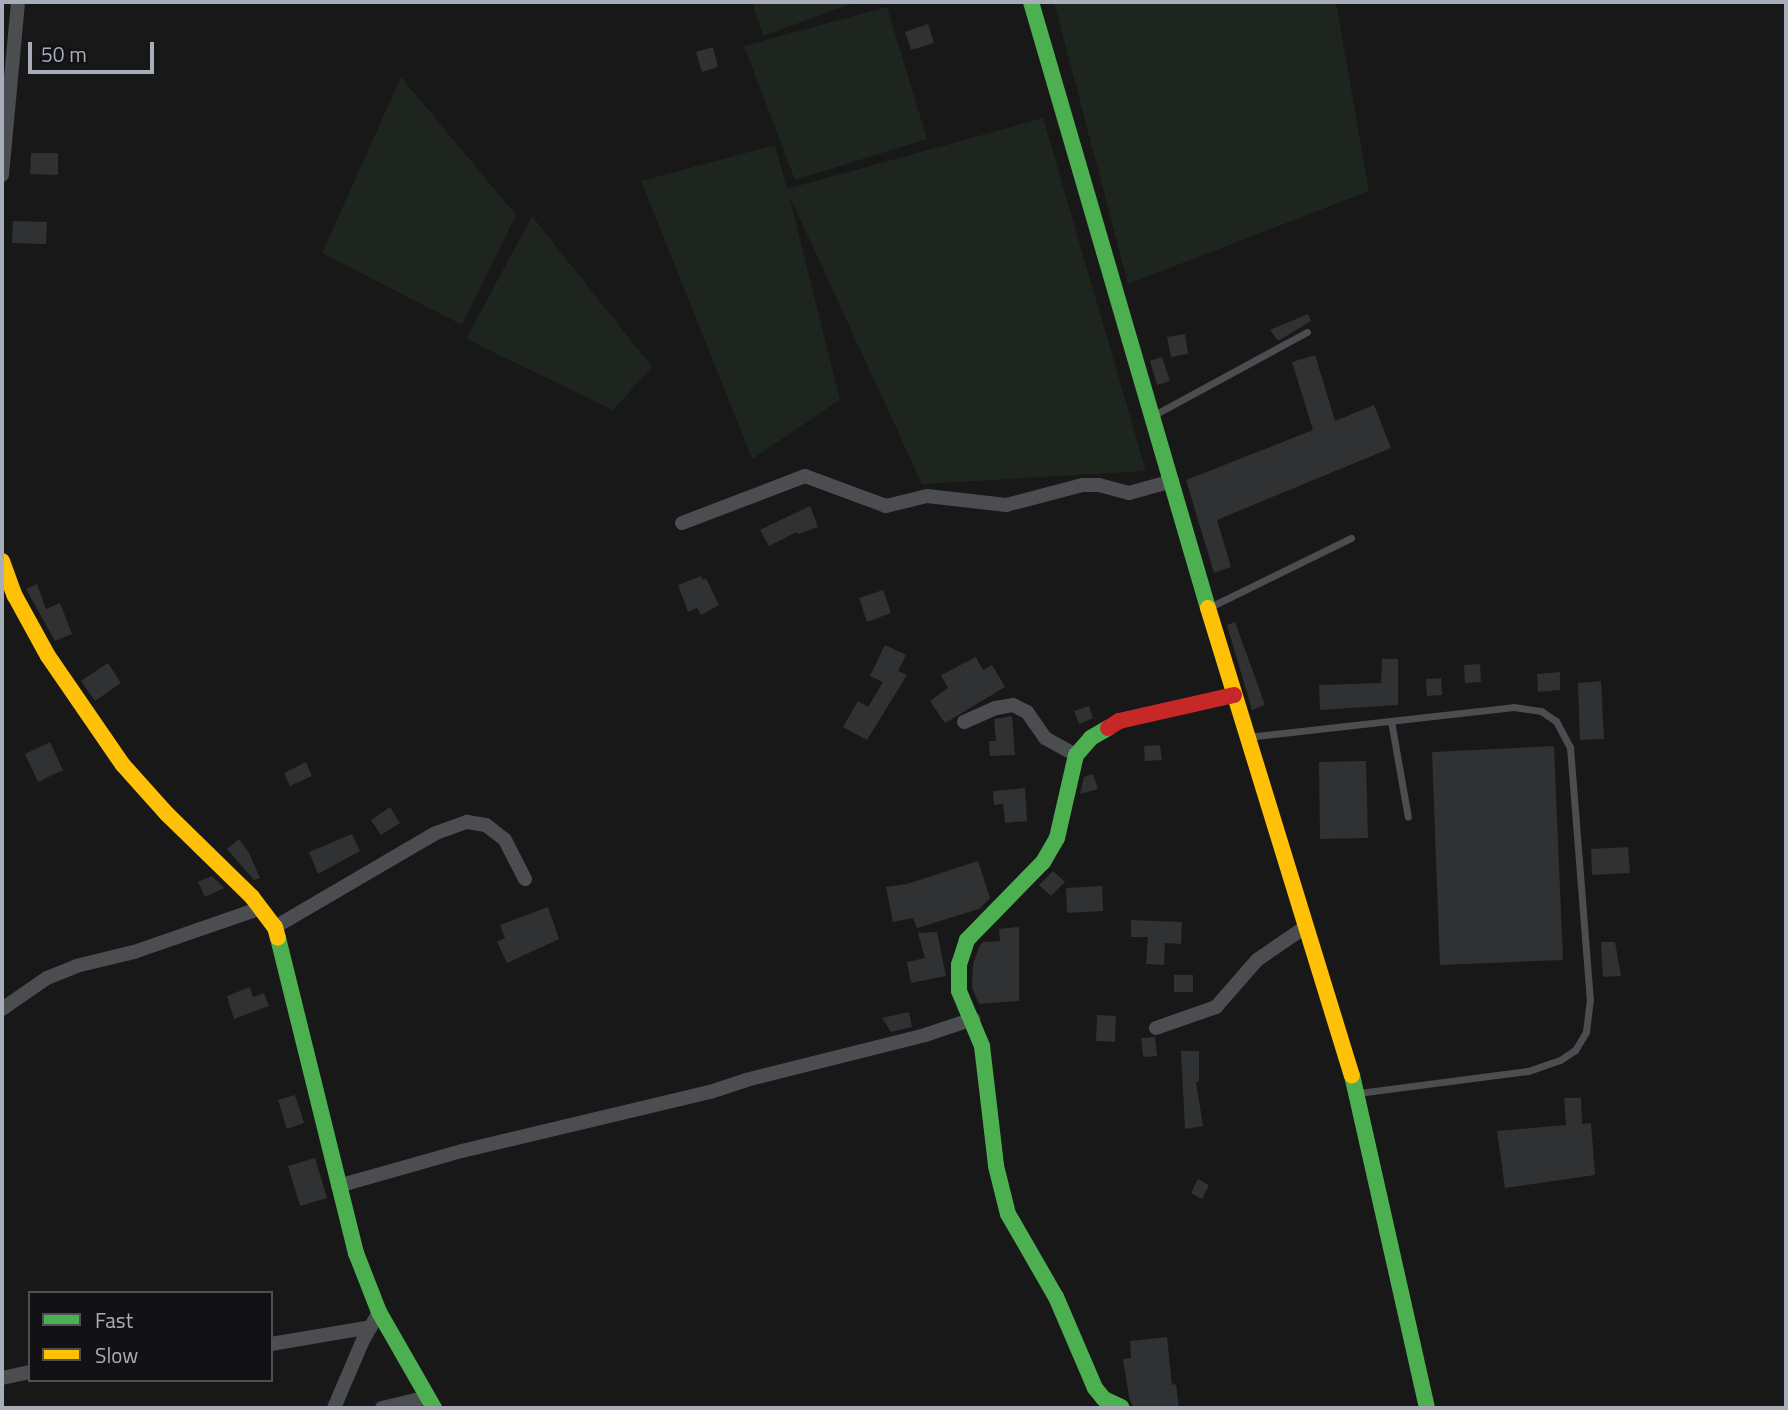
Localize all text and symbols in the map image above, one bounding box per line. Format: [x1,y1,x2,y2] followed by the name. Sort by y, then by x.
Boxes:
[32,28,158,72] scale bar
[41,38,87,70] text: 50 m
[28,1291,273,1382] legend
[95,1304,133,1336] text: Fast
[95,1339,138,1371] text: Slow

